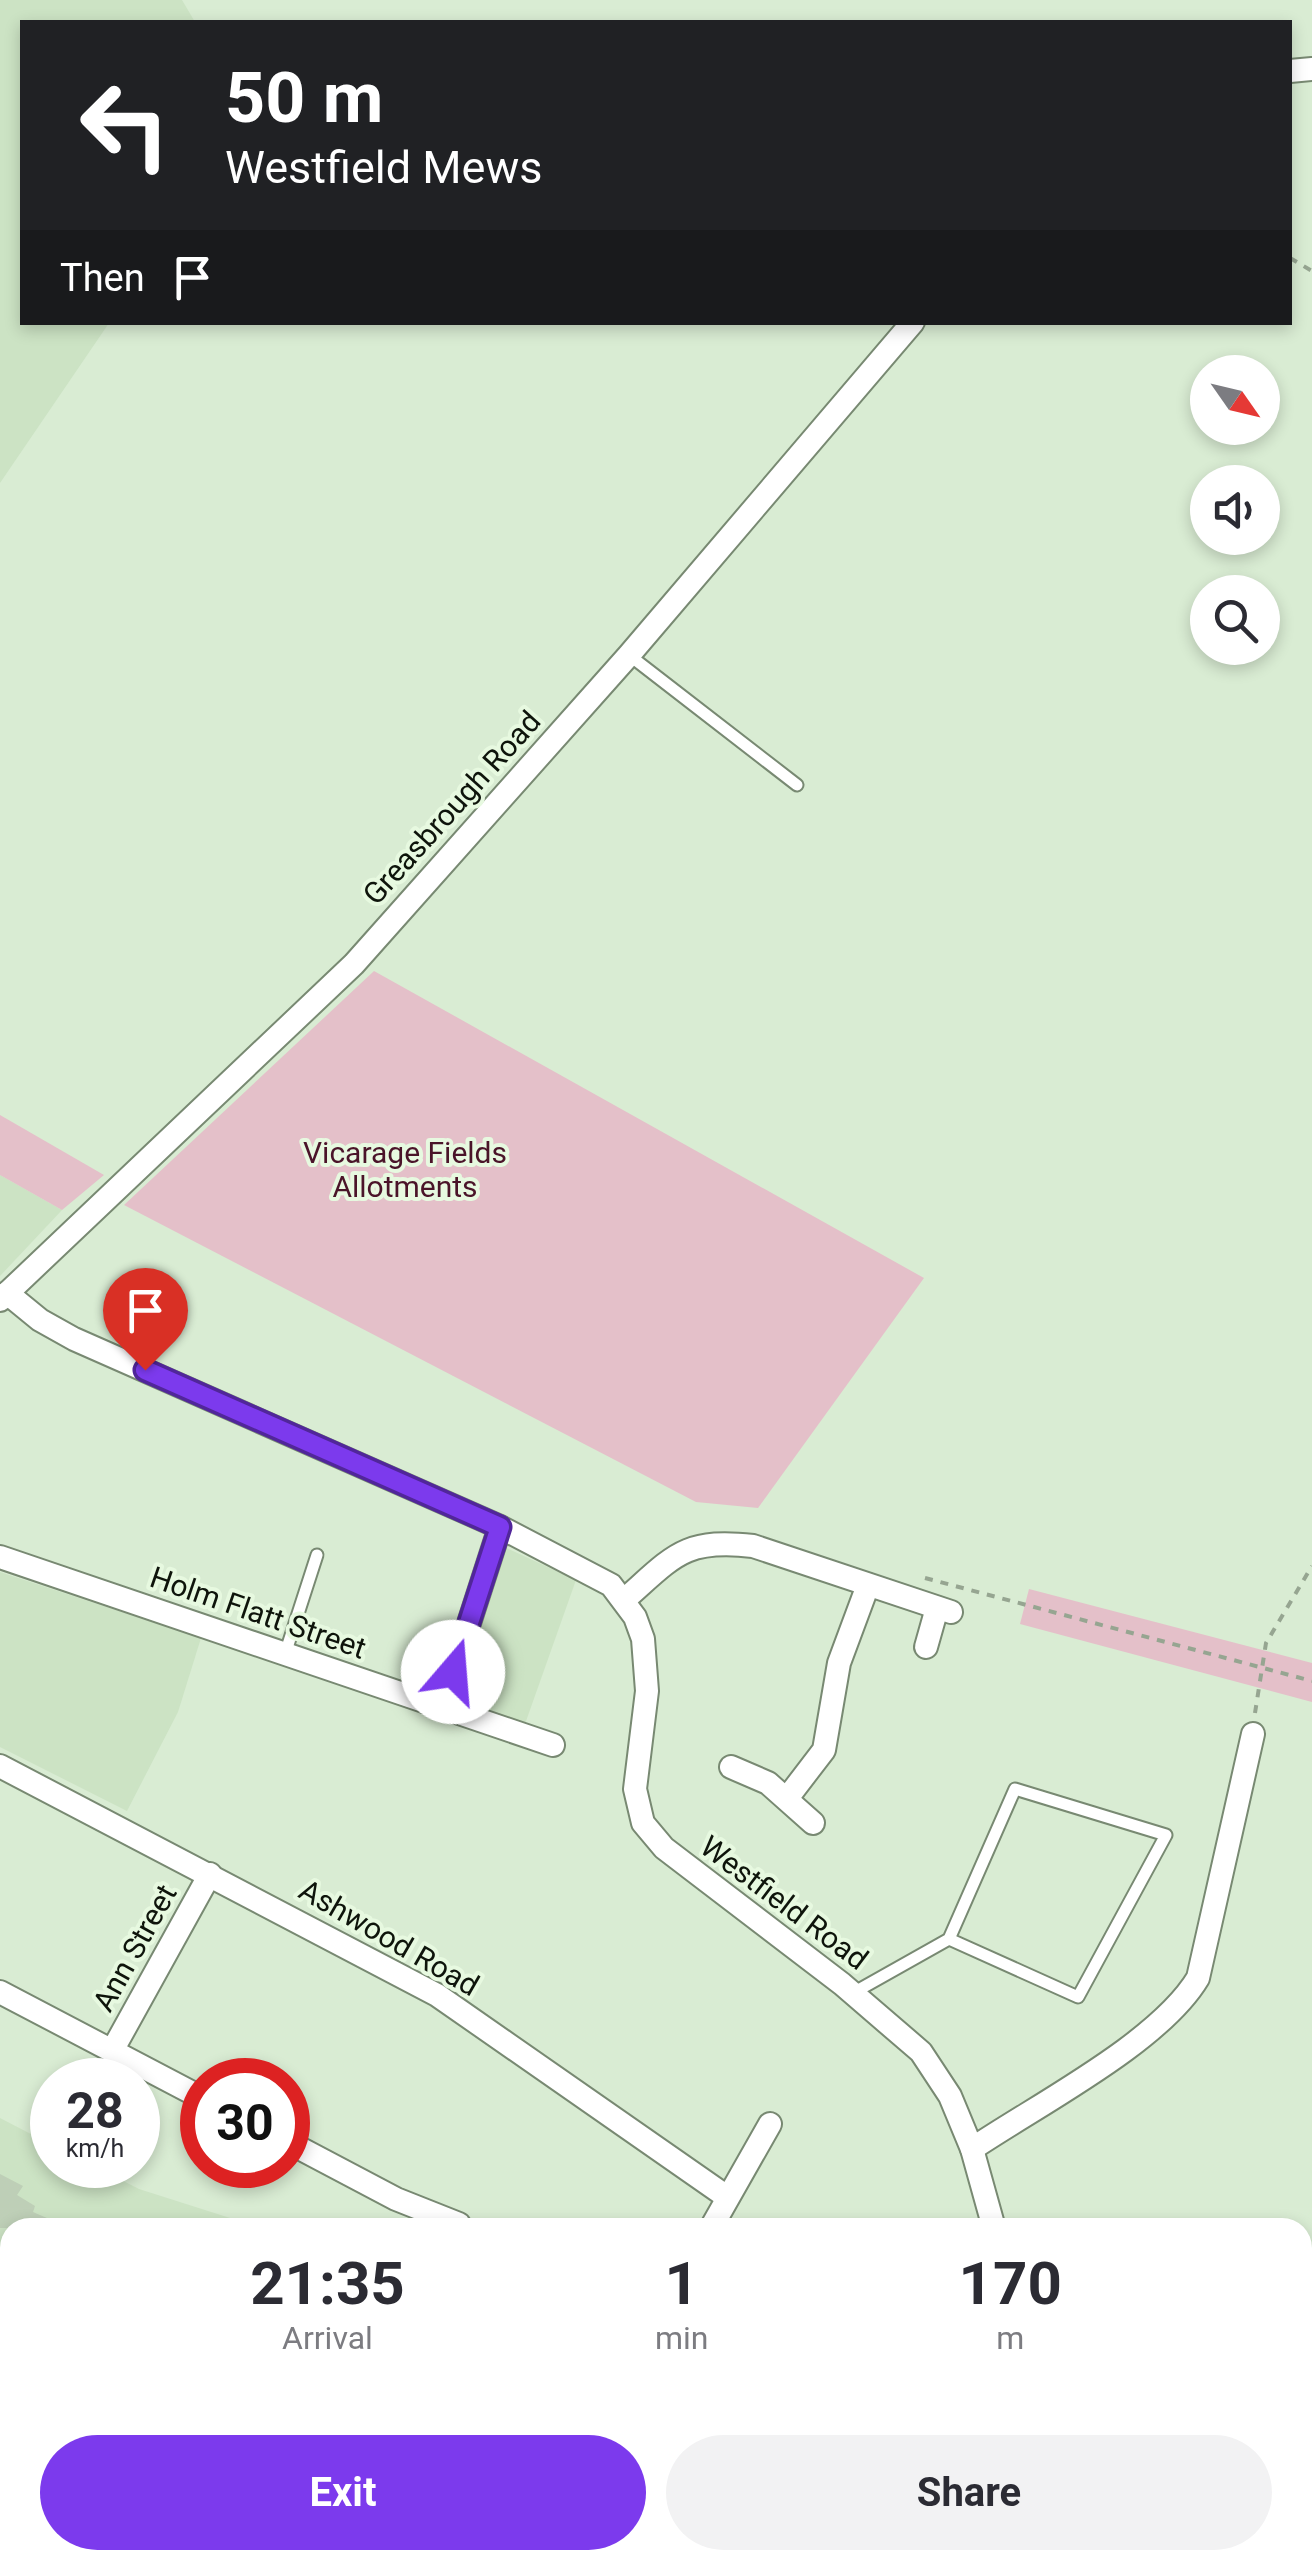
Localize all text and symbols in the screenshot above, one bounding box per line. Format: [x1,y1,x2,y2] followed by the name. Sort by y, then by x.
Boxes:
[225,57,383,139] text: 50 m
[60,60,190,190] icon: left
[225,141,543,194] text: Westfield Mews
[165,250,220,305] icon: arrive
[60,256,145,300] text: Then
[1190,355,1280,445] north arrow
[1190,355,1280,665] map controls
[1190,465,1280,555] button: sound
[1190,575,1280,665] button: search
[356,704,548,912] street label: Greasbrough Road
[303,1135,507,1204] park label: Vicarage Fields Allotments
[103,1268,188,1371] pin
[118,1283,173,1338] icon: arrive
[146,1559,371,1666] street label: Holm Flatt Street
[401,1620,505,1724] position arrow
[694,1828,875,1977] street label: Westfield Road
[293,1872,485,2003] street label: Ashwood Road
[85,1878,184,2017] street label: Ann Street
[180,2058,310,2188] speed limit sign: 30
[66,2082,124,2140] text: 28
[66,2134,124,2163] text: km/h
[250,2248,405,2319] text: 21:35
[664,2248,699,2319] text: 1
[959,2248,1062,2319] text: 170
[282,2319,373,2357] text: Arrival
[655,2319,708,2357] text: min
[996,2319,1024,2357] text: m
[40,2435,646,2550] button: Exit
[666,2435,1272,2550] button: Share

